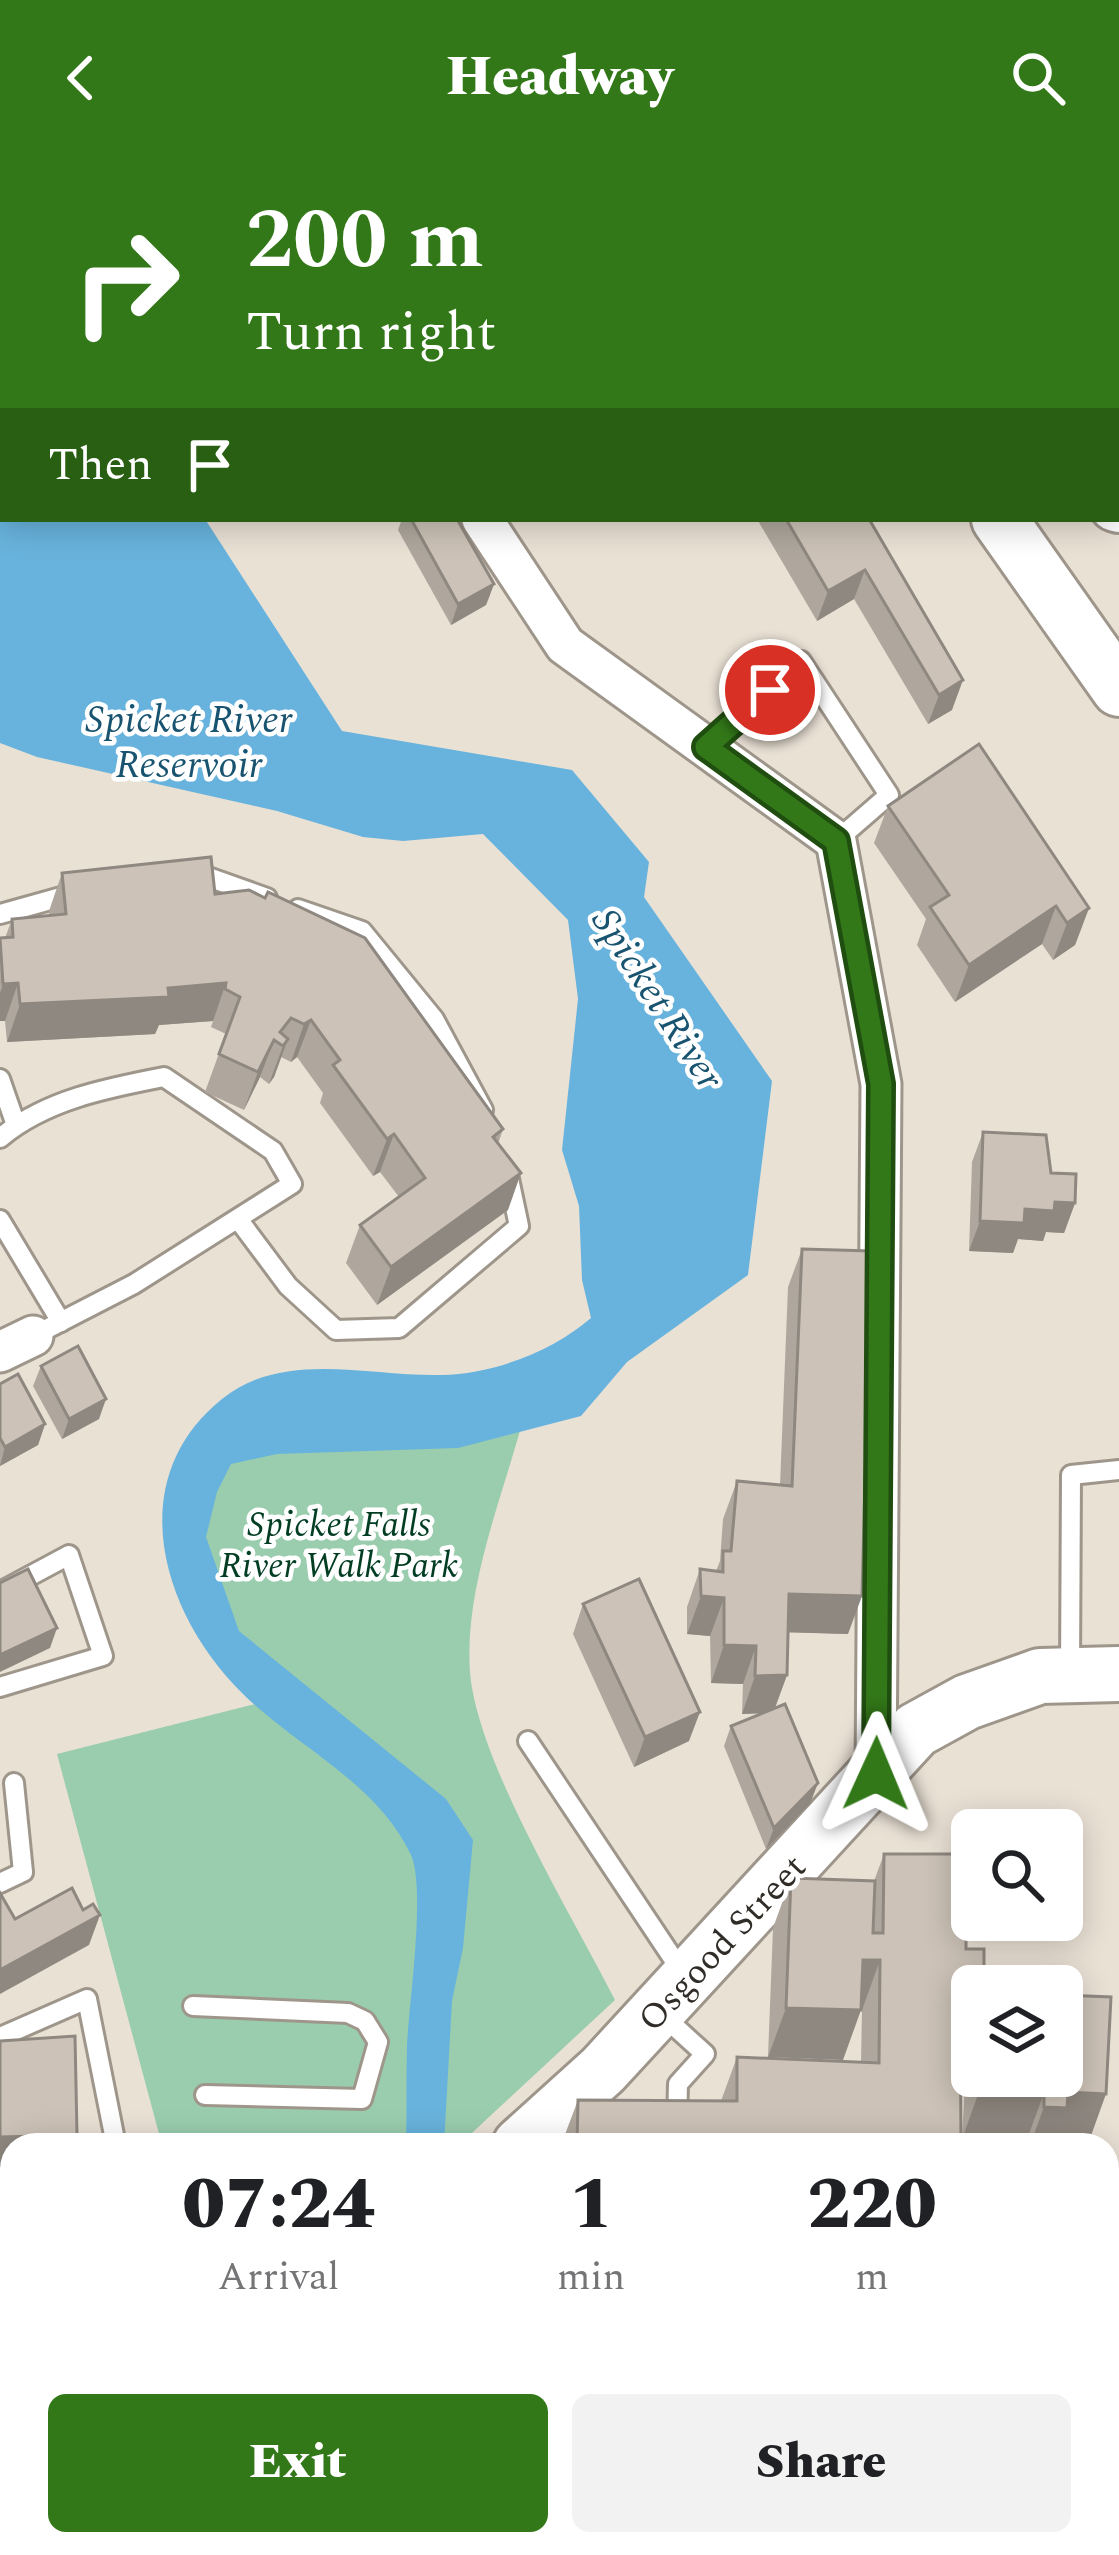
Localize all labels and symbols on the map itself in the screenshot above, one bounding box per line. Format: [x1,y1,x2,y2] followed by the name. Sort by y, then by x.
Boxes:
[719,639,821,741] pin
[86,691,293,795] water label: Spicket River Reservoir
[576,897,738,1103] water label: Spicket River
[220,1498,459,1594] park label: Spicket Falls River Walk Park
[813,1711,939,1837] position arrow
[626,1842,820,2045] street label: Osgood Street

